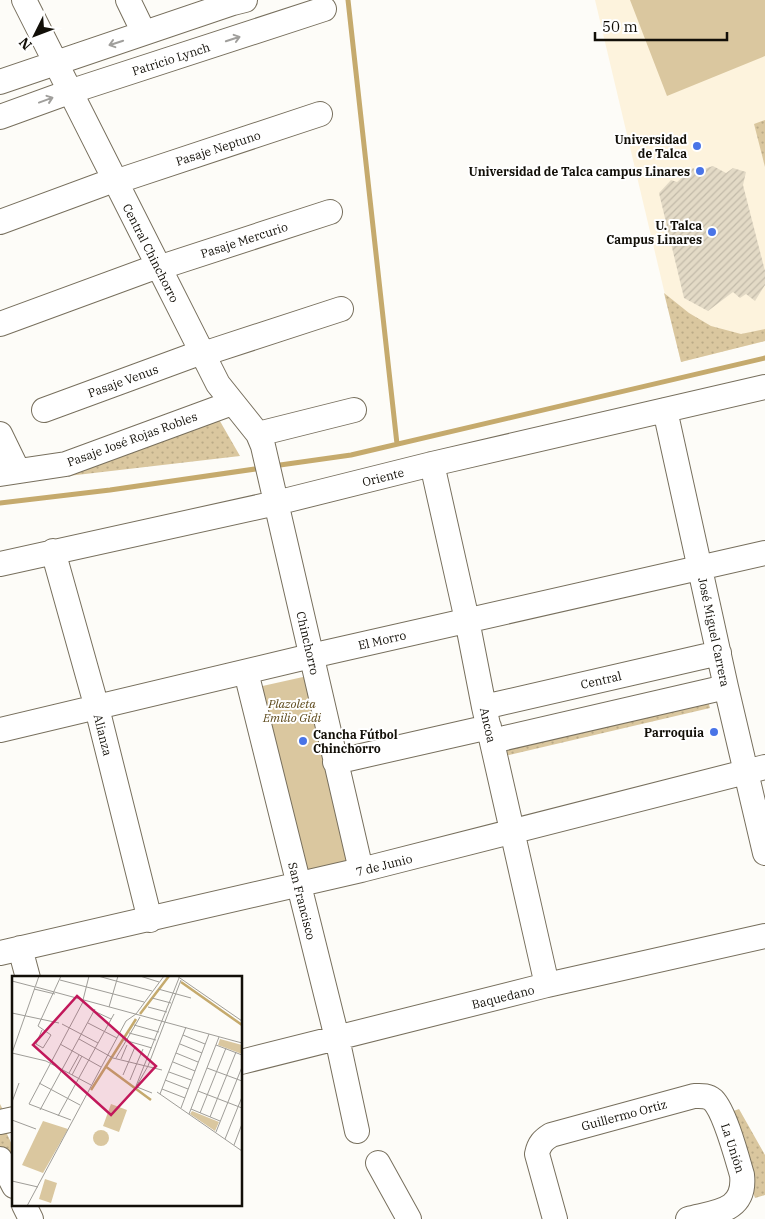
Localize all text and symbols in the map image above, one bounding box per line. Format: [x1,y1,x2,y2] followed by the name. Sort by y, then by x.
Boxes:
[10,10,60,60] north arrow
[595,10,728,42] scale bar
[602,17,638,36] text: 50 m
[15,34,36,54] text: N
[225,34,241,43] one-way arrow
[108,38,124,48] one-way arrow
[130,39,212,79] street label: Patricio Lynch
[38,95,53,104] one-way arrow
[174,127,263,169] street label: Pasaje Neptuno
[614,132,687,161] place label: Universidad de Talca
[691,140,703,152] marker: Universidad de Talca
[468,164,690,179] place label: Universidad de Talca campus Linares
[694,165,706,177] marker: Universidad de Talca campus Linares
[120,201,182,305] street label: Central Chinchorro
[606,218,702,247] place label: U. Talca Campus Linares
[198,219,290,261] street label: Pasaje Mercurio
[706,226,718,238] marker: U. Talca Campus Linares
[86,361,160,401] street label: Pasaje Venus
[65,408,199,470] street label: Pasaje José Rojas Robles
[361,465,405,489] street label: Oriente
[695,576,733,688] street label: José Miguel Carrera
[293,610,323,676] street label: Chinchorro
[357,627,408,653] street label: El Morro
[579,668,623,692] street label: Central
[262,696,321,725] park label: Plazoleta Emilio Gidi
[477,706,499,744] street label: Ancoa
[91,713,116,758] street label: Alianza
[644,725,704,740] place label: Parroquia
[708,726,720,738] marker: Parroquia
[313,727,398,756] place label: Cancha Fútbol Chinchorro
[297,735,309,747] marker: Cancha Fútbol Chinchorro
[354,851,414,879] street label: 7 de Junio
[285,861,319,942] street label: San Francisco
[12,976,242,1206] inset map
[470,982,536,1012] street label: Baquedano
[580,1096,668,1134] street label: Guillermo Ortiz
[718,1121,748,1175] street label: La Unión

